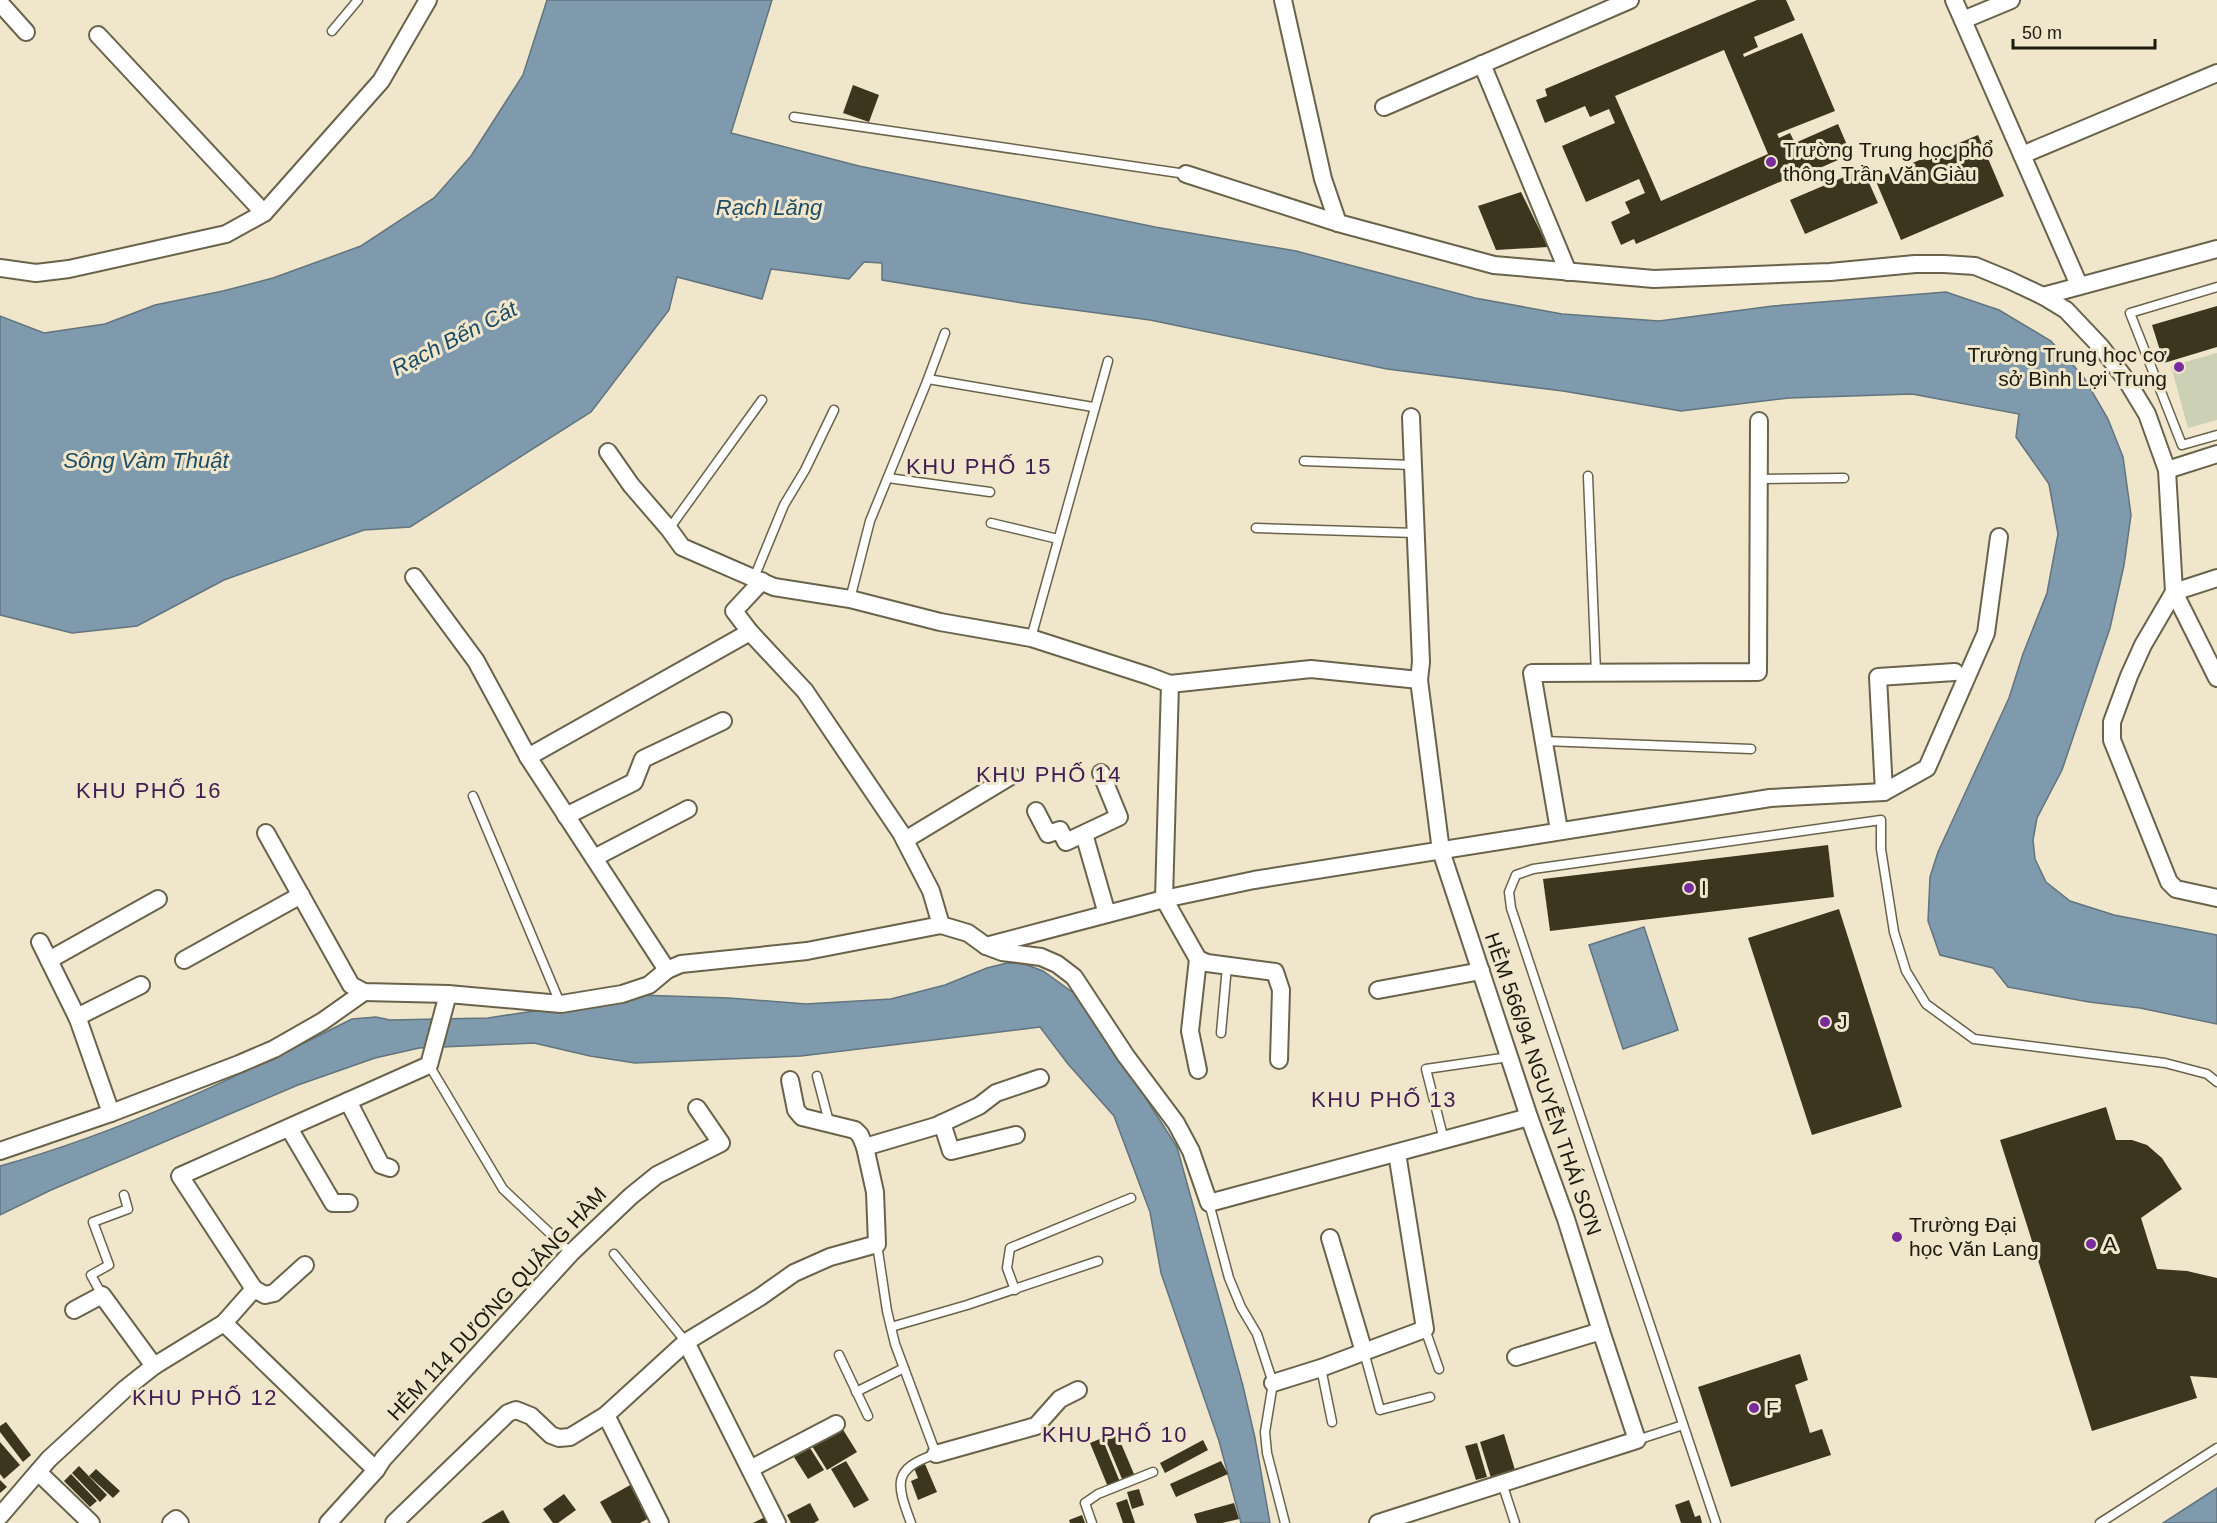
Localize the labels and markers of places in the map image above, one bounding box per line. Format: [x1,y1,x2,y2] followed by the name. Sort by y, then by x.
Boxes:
[1783,138,1993,185] place label: Trường Trung học phổ thông Trần Văn Giàu
[1764,155,1778,169] marker: Trường Trung học phổ thông Trần Văn Giàu
[1967,343,2167,390] place label: Trường Trung học cơ sở Bình Lợi Trung
[2172,360,2186,374] marker: Trường Trung học cơ sở Bình Lợi Trung
[1701,876,1707,899] place label: I
[1682,881,1696,895] marker: I
[1837,1010,1848,1033] place label: J
[1818,1015,1832,1029] marker: J
[1909,1213,2039,1260] place label: Trường Đại học Văn Lang
[1890,1230,1904,1244] marker: Trường Đại học Văn Lang
[2103,1232,2117,1255] place label: A
[2084,1237,2098,1251] marker: A
[1766,1396,1779,1419] place label: F
[1747,1401,1761,1415] marker: F

